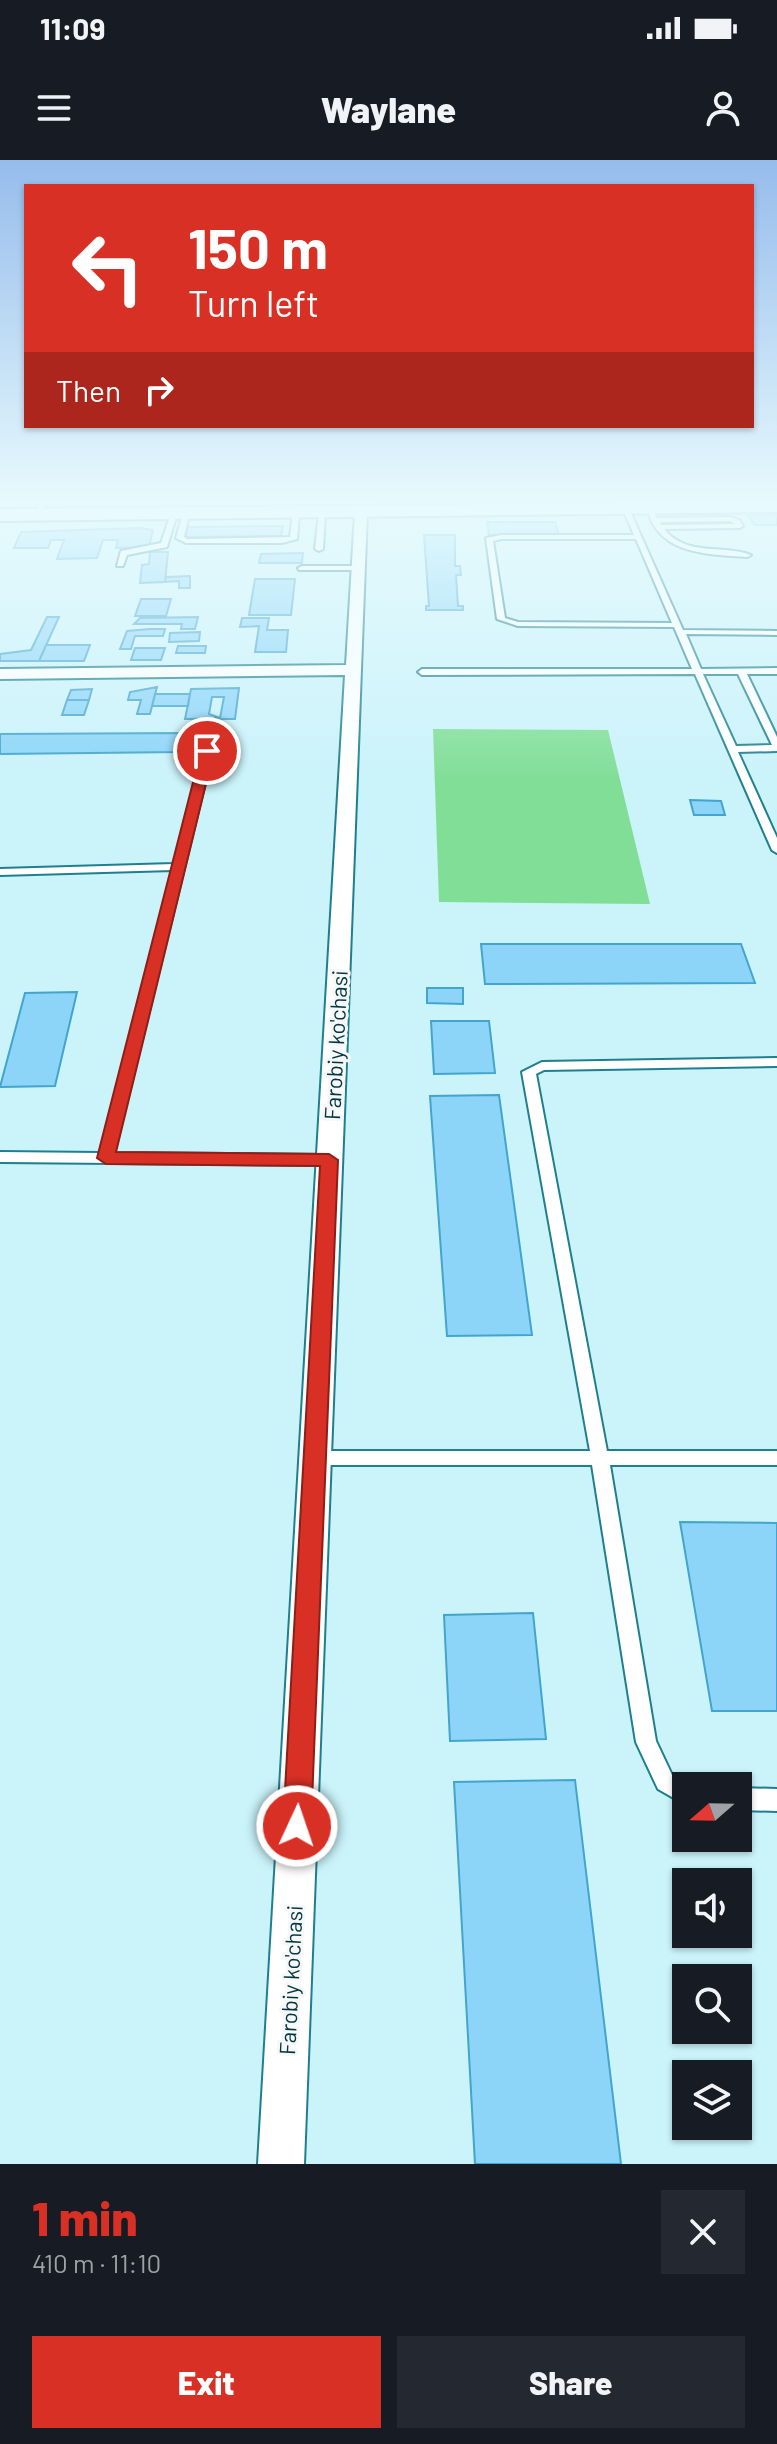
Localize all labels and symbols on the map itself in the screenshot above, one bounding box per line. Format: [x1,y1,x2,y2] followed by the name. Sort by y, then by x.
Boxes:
[173,717,241,785] pin
[318,969,352,1121] street label: Farobiy ko'chasi
[672,1772,752,1852] north arrow
[255,1784,339,1868] position arrow
[273,1904,307,2056] street label: Farobiy ko'chasi

